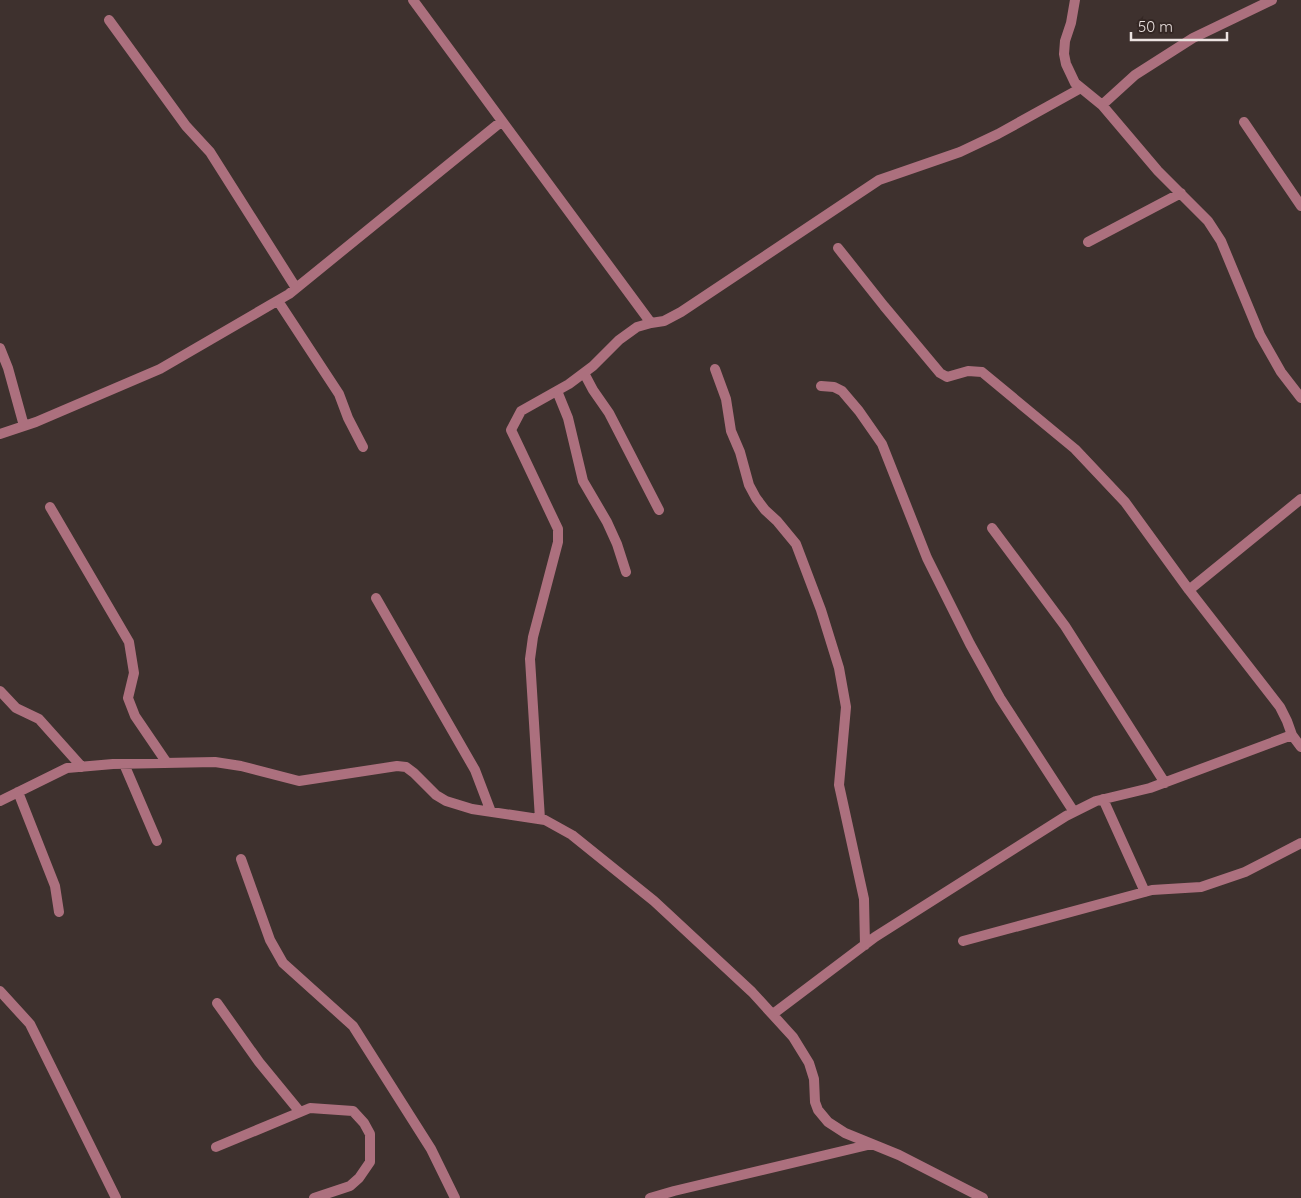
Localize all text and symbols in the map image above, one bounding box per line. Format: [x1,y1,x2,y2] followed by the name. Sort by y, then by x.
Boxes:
[1131,10,1227,42] scale bar
[1138,17,1173,36] text: 50 m

